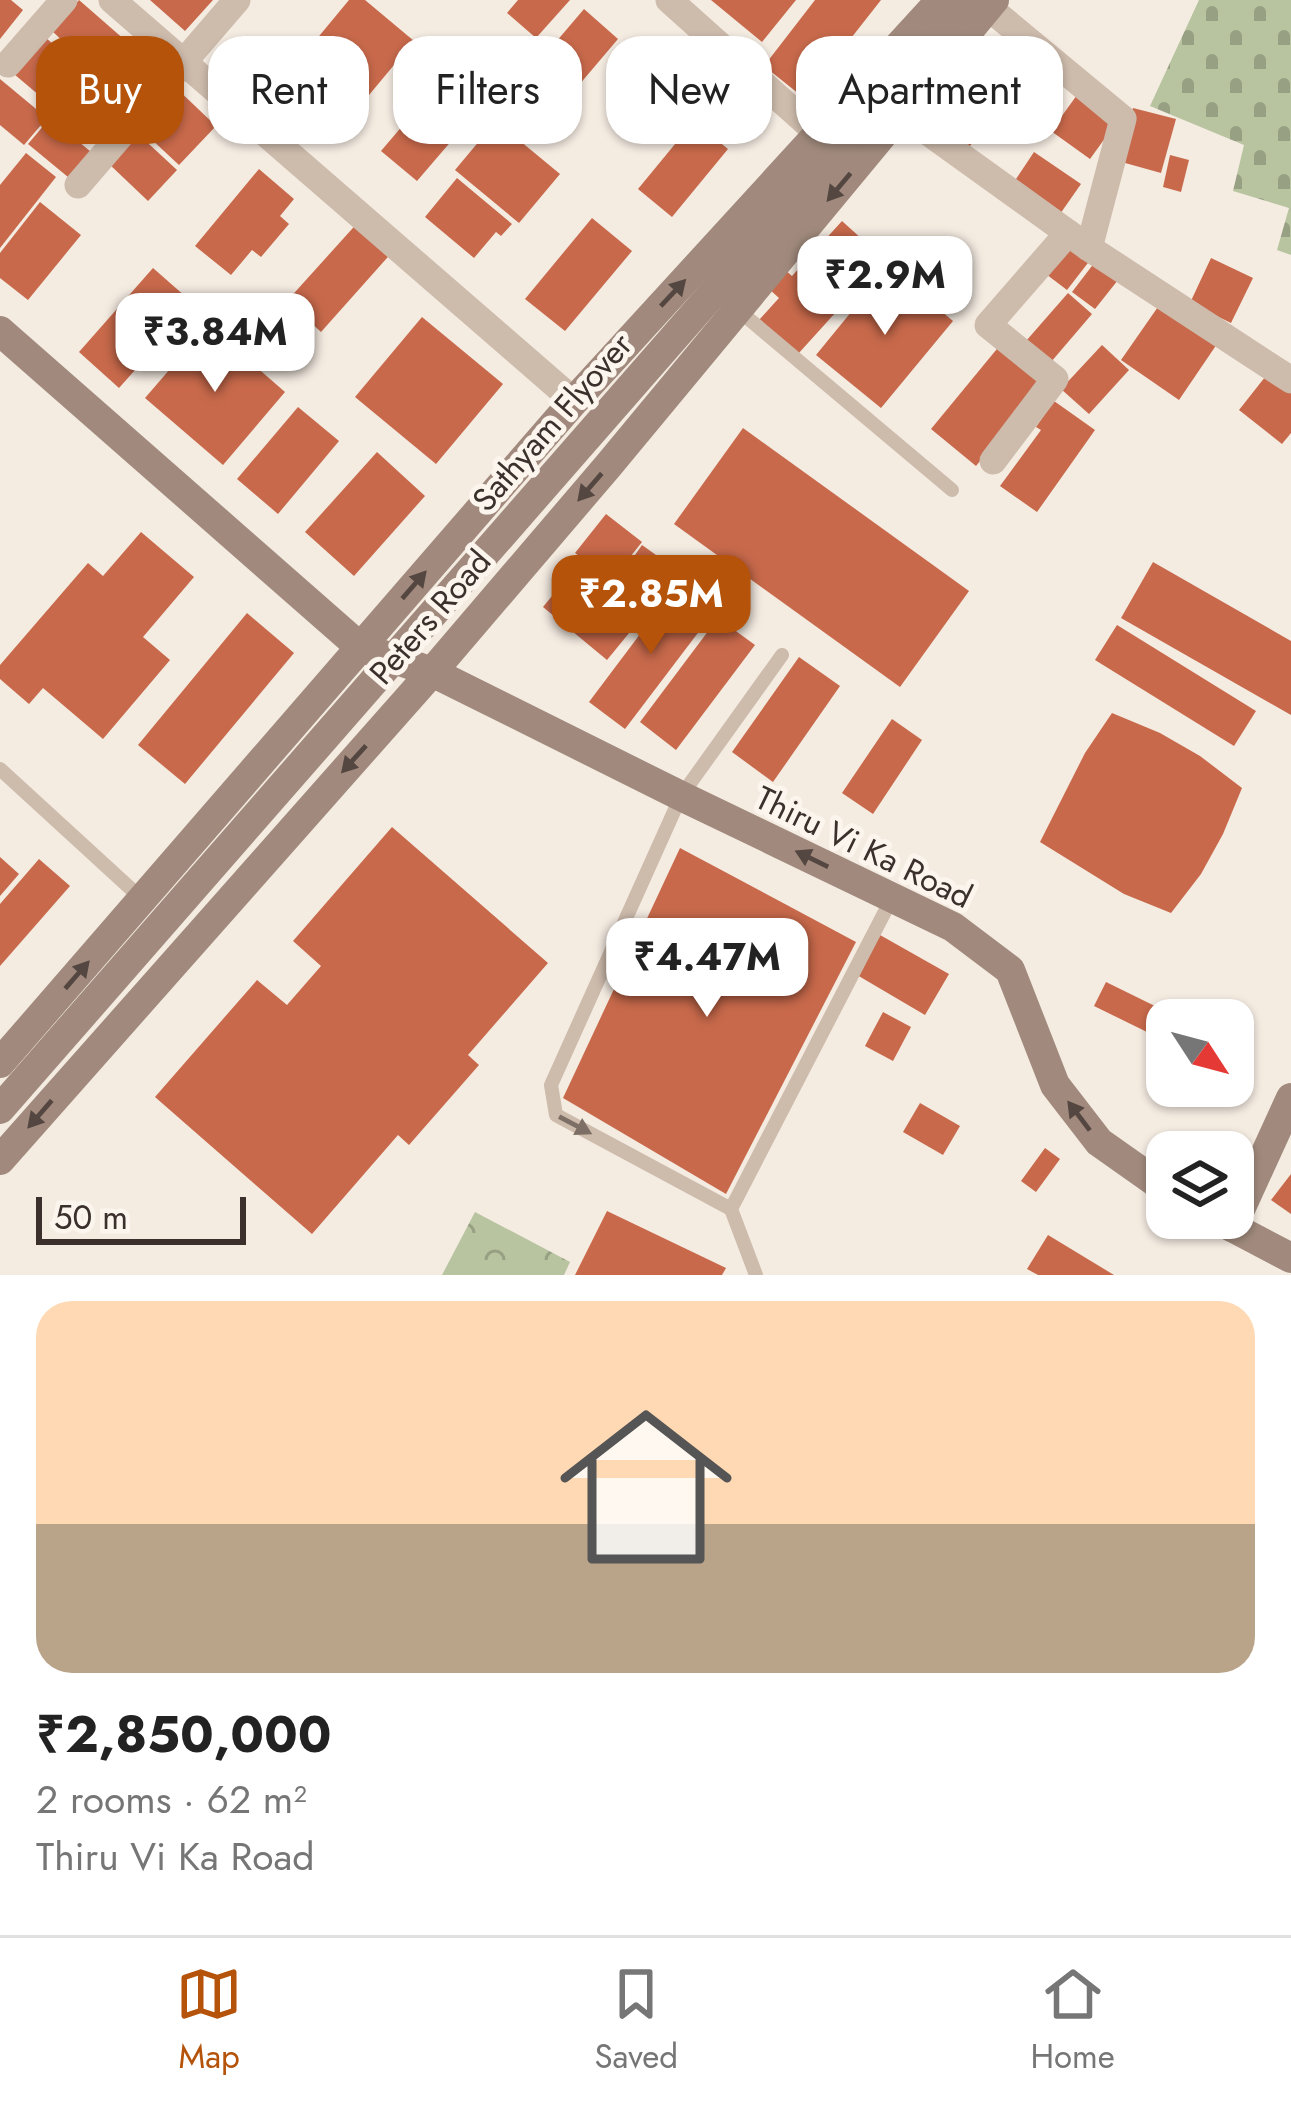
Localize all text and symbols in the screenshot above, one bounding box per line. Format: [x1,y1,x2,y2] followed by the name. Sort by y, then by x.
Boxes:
[36,36,184,144] chip: Buy
[208,36,369,144] chip: Rent
[393,36,582,144] chip: Filters
[606,36,772,144] chip: New
[796,36,1063,144] chip: Apartment
[826,171,852,202] one-way arrow
[801,236,969,338] pin: ₹2.9M
[824,246,946,303] text: ₹2.9M
[659,279,686,308] one-way arrow
[117,293,313,395] pin: ₹3.84M
[143,303,287,360] text: ₹3.84M
[461,322,643,522] street label: Sathyam Flyover
[577,472,603,502] one-way arrow
[358,539,502,695] street label: Peters Road
[553,555,749,657] pin: ₹2.85M
[579,565,723,622] text: ₹2.85M
[401,570,427,600] one-way arrow
[341,745,368,774] one-way arrow
[748,774,980,920] street label: Thiru Vi Ka Road
[794,849,829,869] one-way arrow
[609,918,805,1020] pin: ₹4.47M
[633,928,781,985] text: ₹4.47M
[63,960,89,990] one-way arrow
[1146,999,1254,1107] north arrow
[1146,999,1254,1239] map controls
[27,1100,54,1129] one-way arrow
[1067,1100,1091,1131] one-way arrow
[558,1115,593,1135] one-way arrow
[1146,1131,1254,1239] button: layers
[36,1191,246,1244] scale bar
[54,1194,128,1241] text: 50 m
[538,1379,754,1595] icon: home
[36,1697,332,1771] text: ₹2,850,000
[36,1771,307,1828] text: 2 rooms · 62 m²
[36,1828,315,1885] text: Thiru Vi Ka Road
[176,1961,242,2080] tab: Map
[594,1961,678,2080] tab: Saved
[1030,1961,1115,2080] tab: Home

